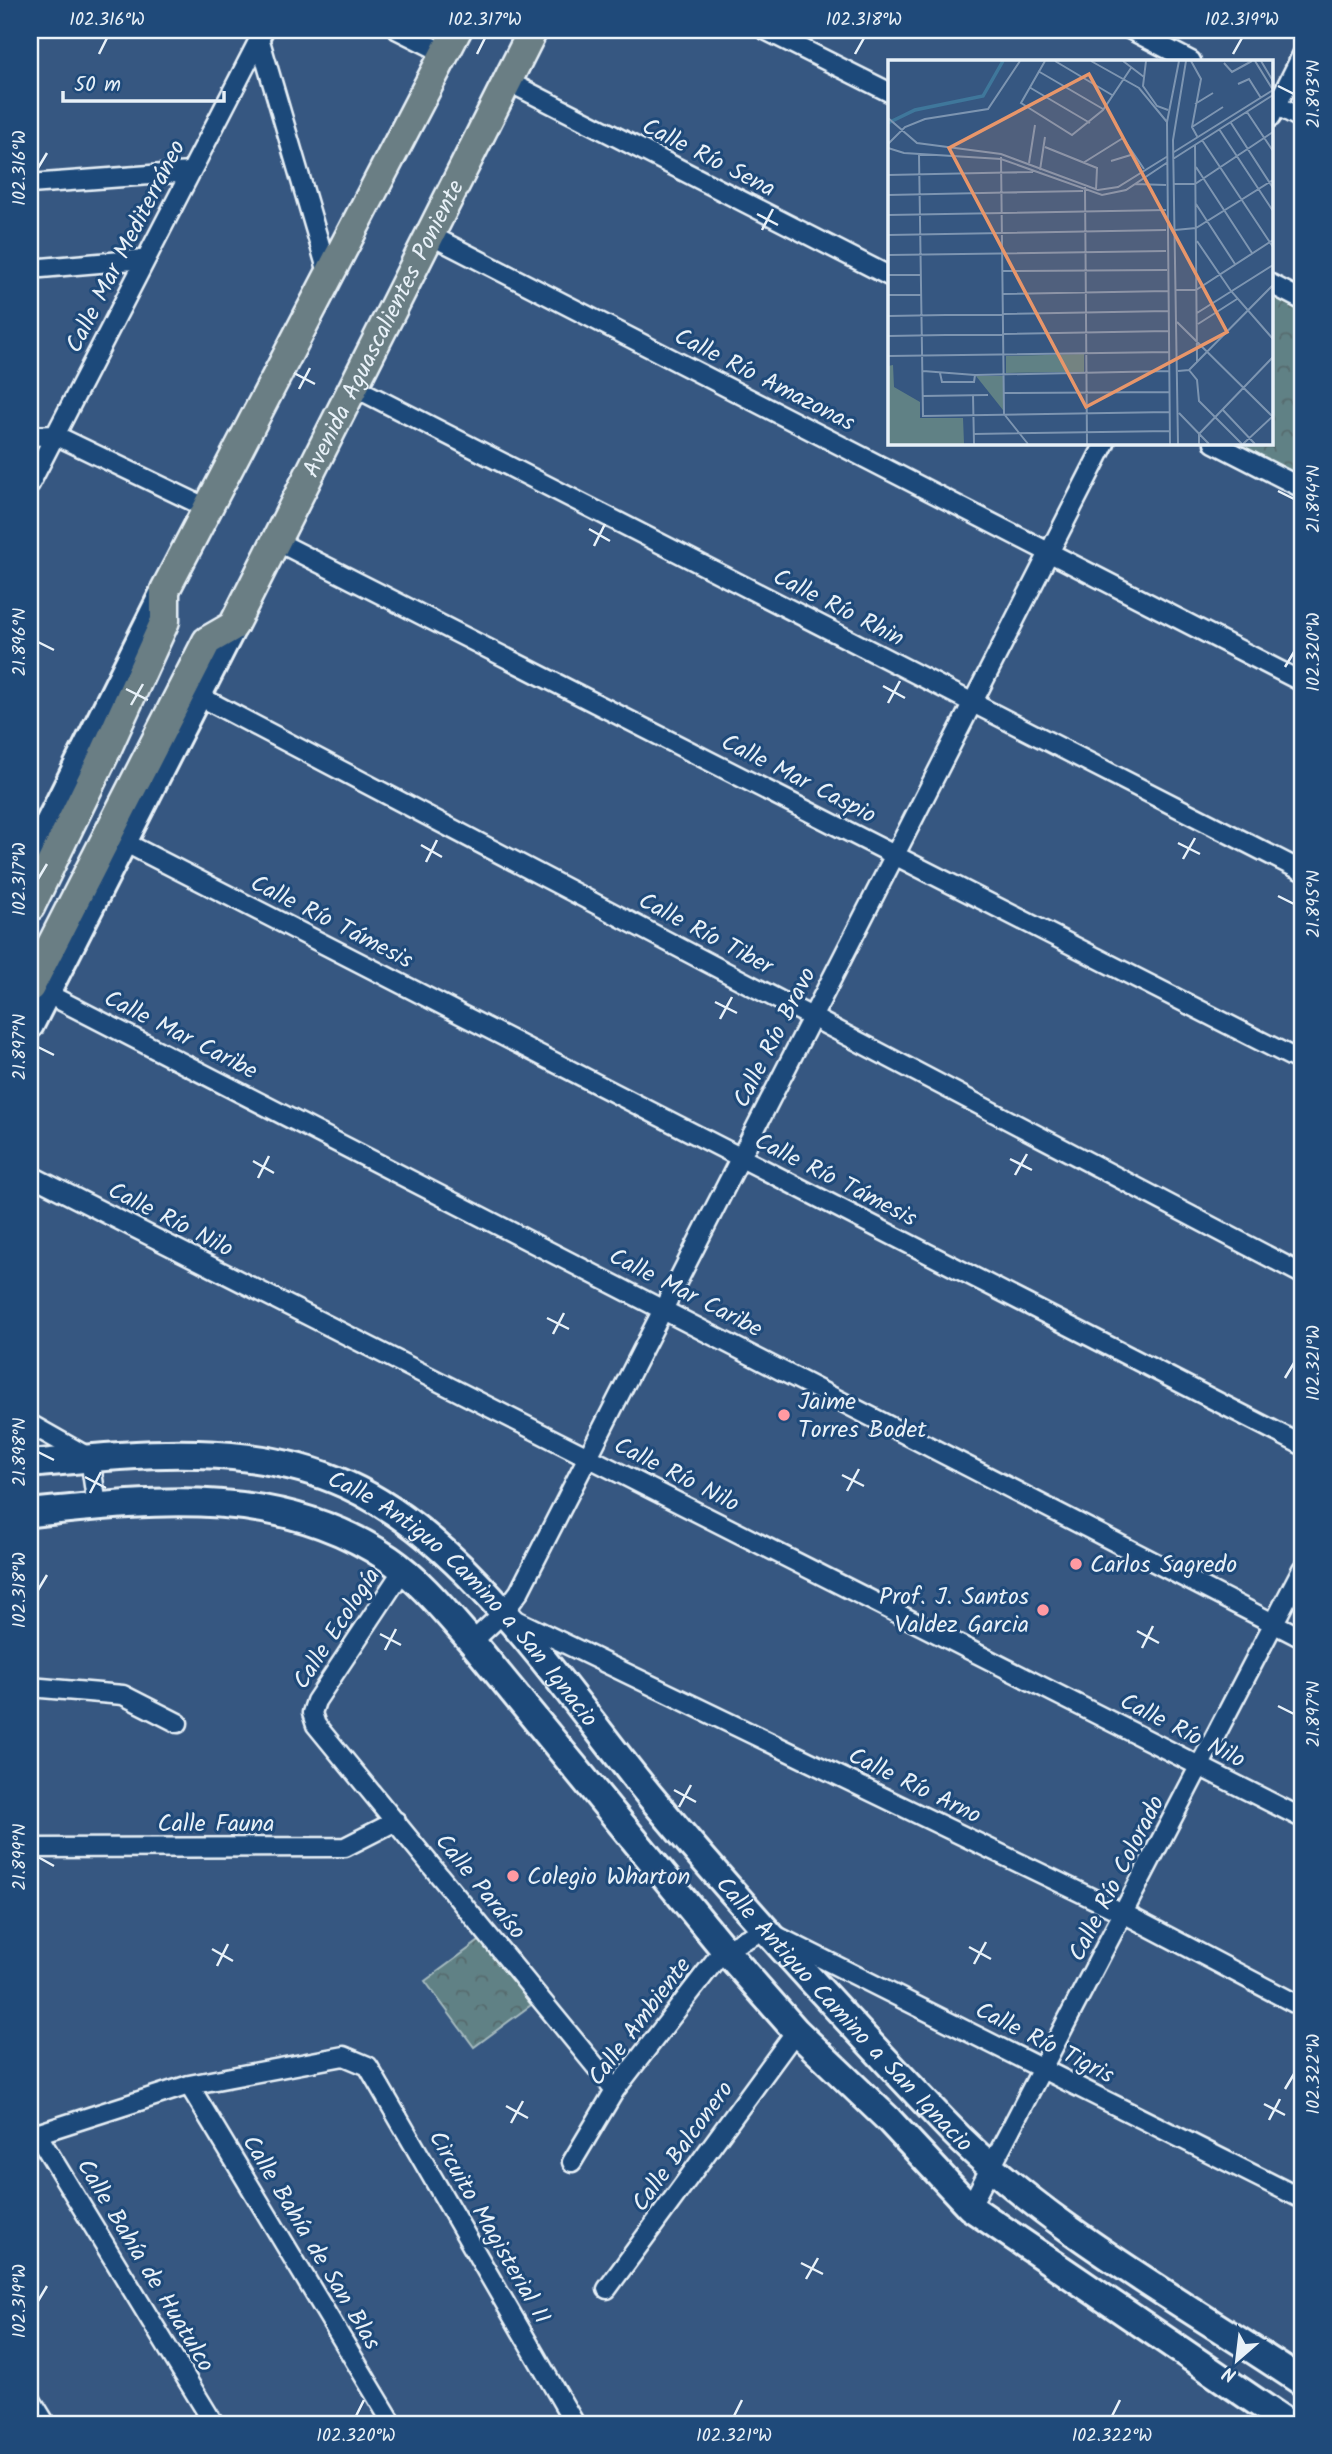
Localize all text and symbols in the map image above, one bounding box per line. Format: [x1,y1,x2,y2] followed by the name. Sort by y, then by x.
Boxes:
[69,6,145,35] text: 102.316°W
[448,6,522,35] text: 102.317°W
[826,6,902,35] text: 102.318°W
[1205,6,1279,35] text: 102.319°W
[63,60,224,104] scale bar
[888,60,1272,444] inset map
[1300,60,1329,128] text: 21.893°N
[74,69,121,102] text: 50 m
[635,108,782,209] street label: Calle Río Sena
[6,130,35,206] text: 102.316°W
[56,133,197,360] street label: Calle Mar Mediterráneo
[293,173,476,485] street label: Avenida Aguascalientes Poniente
[667,318,862,443] street label: Calle Río Amazonas
[1300,465,1329,533] text: 21.894°N
[766,558,911,658] street label: Calle Río Rhin
[6,608,35,676] text: 21.896°N
[1300,612,1329,692] text: 102.320°W
[714,723,883,835] street label: Calle Mar Caspio
[6,842,35,916] text: 102.317°W
[243,864,420,980] street label: Calle Río Támesis
[1300,870,1329,938] text: 21.895°N
[631,882,782,987] street label: Calle Río Tiber
[723,960,828,1115] street label: Calle Río Bravo
[97,980,264,1091] street label: Calle Mar Caribe
[6,1014,35,1080] text: 21.897°N
[747,1122,924,1238] street label: Calle Río Támesis
[101,1172,240,1269] street label: Calle Río Nilo
[602,1238,769,1349] street label: Calle Mar Caribe
[1300,1325,1329,1401] text: 102.321°W
[798,1383,927,1450] place label: Jaime Torres Bodet
[776,1407,792,1423] marker: Jaime Torres Bodet
[6,1417,35,1487] text: 21.898°N
[607,1427,746,1524] street label: Calle Río Nilo
[321,1461,607,1736] street label: Calle Antiguo Camino a San Ignacio
[1090,1546,1237,1585] place label: Carlos Sagredo
[6,1552,35,1628] text: 102.318°W
[1068,1556,1084,1572] marker: Carlos Sagredo
[283,1560,391,1698] street label: Calle Ecología
[879,1578,1029,1645] place label: Prof. J. Santos Valdez Garcia
[1035,1602,1051,1618] marker: Prof. J. Santos Valdez Garcia
[1300,1681,1329,1747] text: 21.897°N
[1113,1683,1252,1780] street label: Calle Río Nilo
[841,1737,988,1836] street label: Calle Río Arno
[1059,1789,1176,1969] street label: Calle Río Colorado
[157,1805,275,1844] street label: Calle Fauna
[6,1823,35,1891] text: 21.899°N
[424,1825,535,1949] street label: Calle Paraíso
[527,1858,690,1897] place label: Colegio Wharton
[505,1868,521,1884] marker: Colegio Wharton
[705,1868,982,2162] street label: Calle Antiguo Camino a San Ignacio
[578,1949,702,2095] street label: Calle Ambiente
[968,1991,1121,2095] street label: Calle Río Tigris
[1300,2034,1329,2114] text: 102.322°W
[622,2073,744,2221] street label: Calle Balconero
[417,2123,560,2332] street label: Circuito Magisterial II
[231,2128,391,2358] street label: Calle Bahía de San Blas
[65,2151,224,2380] street label: Calle Bahía de Huatulco
[6,2264,35,2338] text: 102.319°W
[1202,2324,1272,2394] north arrow
[1218,2357,1242,2389] text: N
[316,2422,396,2451] text: 102.320°W
[696,2422,772,2451] text: 102.321°W
[1072,2422,1152,2451] text: 102.322°W

